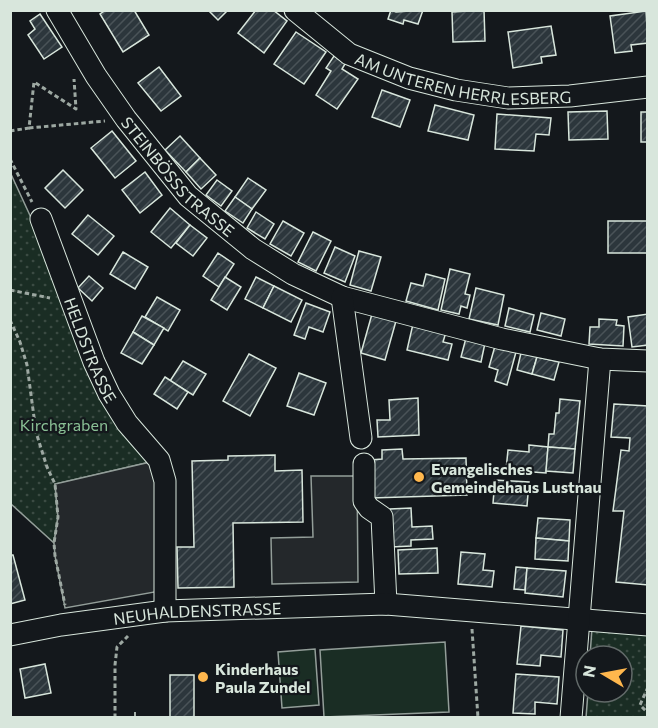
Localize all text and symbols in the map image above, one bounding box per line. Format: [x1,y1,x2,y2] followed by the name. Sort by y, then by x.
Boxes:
[353,48,572,108] street label: AM UNTEREN HERRLESBERG
[118,112,239,240] street label: STEINBÖSSSTRASSE
[61,294,121,406] street label: HELDSTRASSE
[20,415,108,434] park label: Kirchgraben
[431,459,602,496] place label: Evangelisches Gemeindehaus Lustnau
[412,470,426,484] marker: Evangelisches Gemeindehaus Lustnau
[112,598,282,627] street label: NEUHALDENSTRASSE
[574,644,634,704] north arrow
[215,659,310,696] place label: Kinderhaus Paula Zundel
[578,664,599,679] text: N
[196,670,210,684] marker: Kinderhaus Paula Zundel

